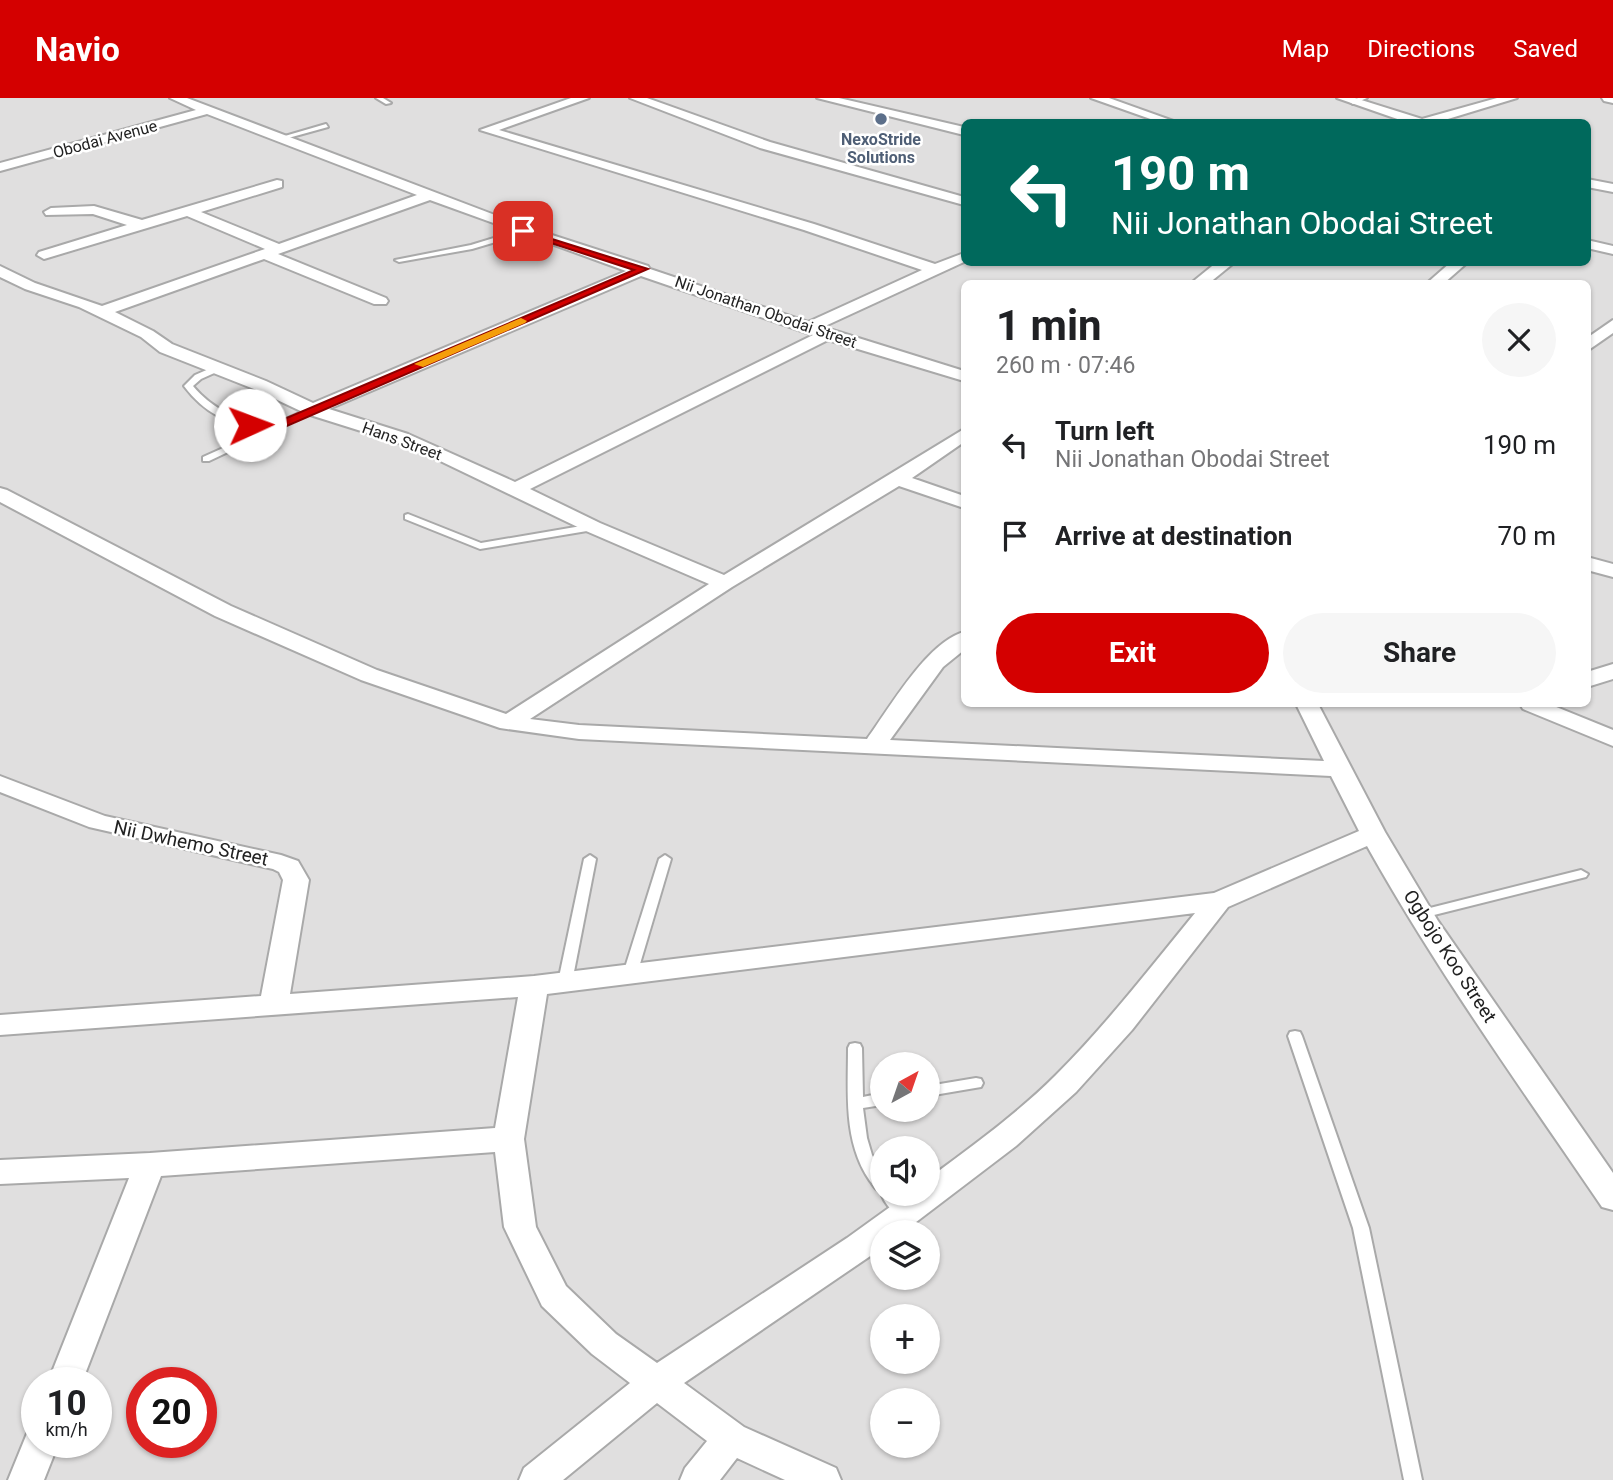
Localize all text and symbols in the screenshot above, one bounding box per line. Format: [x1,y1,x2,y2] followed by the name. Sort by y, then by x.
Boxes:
[35,30,120,69] text: Navio
[1282,35,1329,63] text: Map
[1367,35,1475,63] text: Directions
[1513,35,1578,63] text: Saved
[873,111,889,127] marker: NexoStride Solutions
[51,116,159,162] street label: Obodai Avenue
[841,130,921,167] place label: NexoStride Solutions
[1111,145,1250,202] text: 190 m
[996,147,1087,238] icon: left
[493,201,553,261] pin
[1111,204,1493,242] text: Nii Jonathan Obodai Street
[504,212,542,250] icon: arrive
[673,272,859,352] street label: Nii Jonathan Obodai Street
[996,301,1102,350] text: 1 min
[1482,303,1556,377] button: close
[996,352,1135,379] text: 260 m · 07:46
[213,388,287,462] position arrow
[1055,416,1154,446] text: Turn left
[360,418,444,464] street label: Hans Street
[996,426,1034,464] icon: left
[1483,430,1556,460] text: 190 m
[1055,446,1330,473] text: Nii Jonathan Obodai Street
[996,517,1034,555] icon: arrive
[1055,521,1292,551] text: Arrive at destination
[1498,521,1556,551] text: 70 m
[996,613,1269,693] button: Exit
[1283,613,1556,693] button: Share
[112,815,270,871] street label: Nii Dwhemo Street
[1399,885,1501,1027] street label: Ogbojo Koo Street
[870,1052,940,1122] north arrow
[870,1052,940,1458] map controls
[870,1136,940,1206] button: sound
[870,1220,940,1290] button: layers
[870,1304,940,1374] button: +
[126,1367,217,1458] speed limit sign: 20
[46,1383,87,1424] text: 10
[870,1388,940,1458] button: −
[45,1419,88,1440] text: km/h

